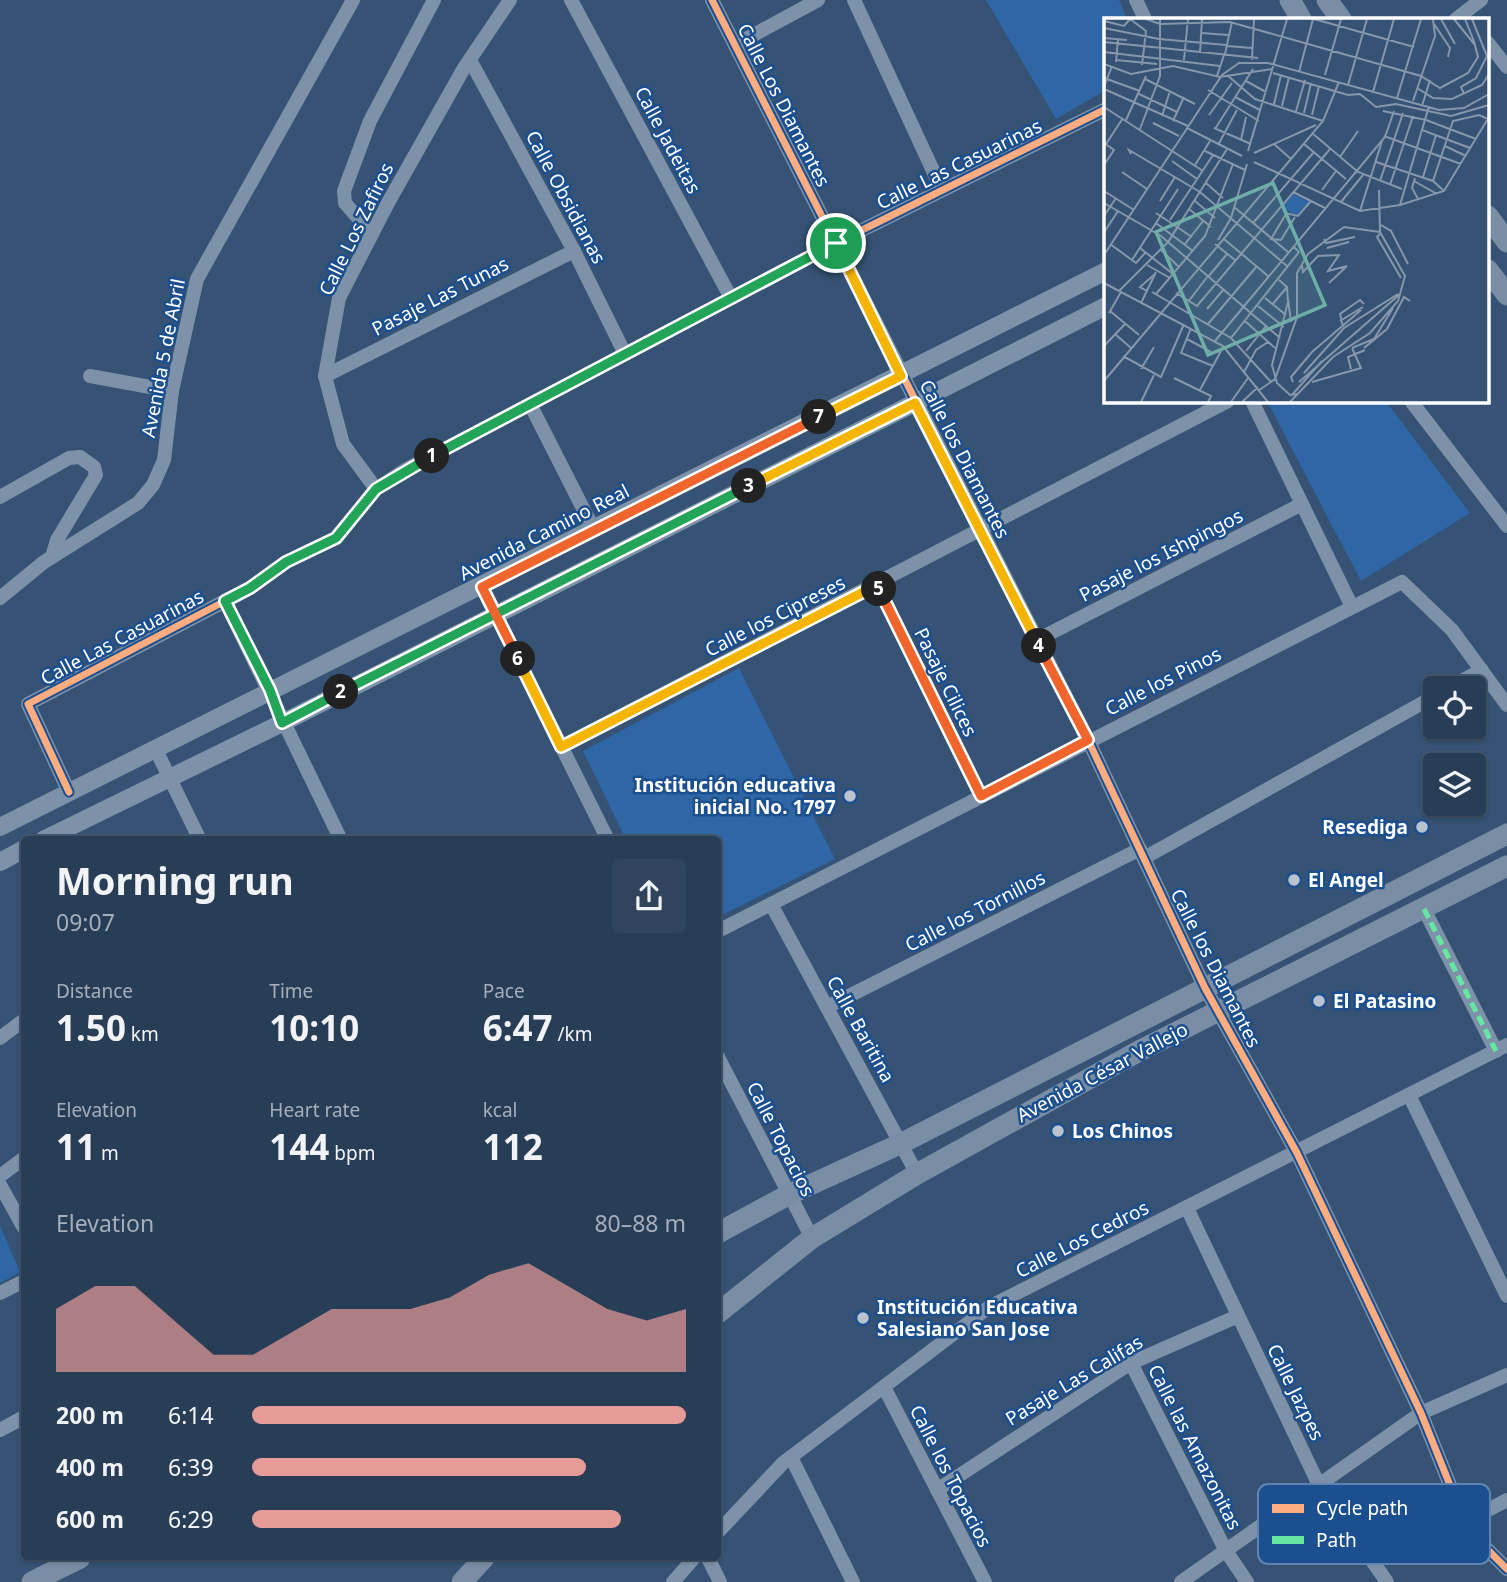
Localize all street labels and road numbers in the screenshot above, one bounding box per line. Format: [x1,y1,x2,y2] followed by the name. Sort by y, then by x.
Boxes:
[732,19,836,191] street label: Calle Los Diamantes
[629,82,707,198] street label: Calle Jadeitas
[872,113,1046,215] street label: Calle Las Casuarinas
[520,126,612,268] street label: Calle Obsidianas
[313,158,399,300] street label: Calle Los Zafiros
[367,250,513,342] street label: Pasaje Las Tunas
[135,276,191,440] street label: Avenida 5 de Abril
[914,375,1016,543] street label: Calle los Diamantes
[454,478,634,586] street label: Avenida Camino Real
[1075,502,1247,608] street label: Pasaje los Ishpingos
[700,569,850,663] street label: Calle los Cipreses
[36,583,208,691] street label: Calle Las Casuarinas
[908,623,984,741] street label: Pasaje Cilices
[1100,641,1226,721] street label: Calle los Pinos
[900,864,1050,958] street label: Calle los Tornillos
[1165,884,1267,1052] street label: Calle los Diamantes
[821,971,901,1087] street label: Calle Baritina
[1012,1016,1192,1128] street label: Avenida César Vallejo
[741,1077,821,1201] street label: Calle Topacios
[1011,1194,1153,1284] street label: Calle Los Cedros
[1000,1329,1148,1431] street label: Pasaje Las Califas
[1261,1339,1331,1445] street label: Calle Jazpes
[1142,1360,1248,1534] street label: Calle las Amazonitas
[904,1400,998,1552] street label: Calle los Topacios

